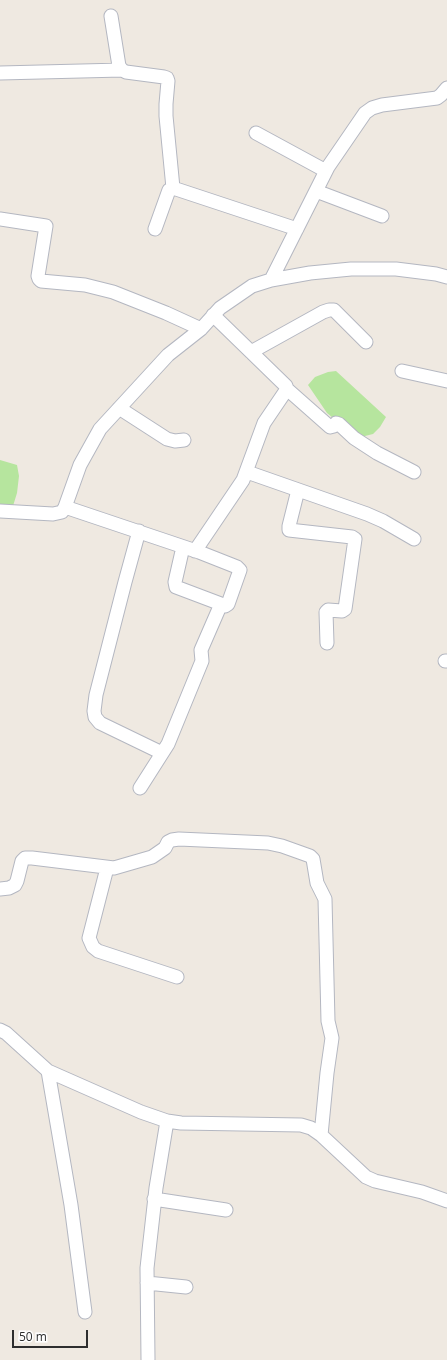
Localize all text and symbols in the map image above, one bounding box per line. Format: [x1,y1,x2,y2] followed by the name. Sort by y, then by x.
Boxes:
[14,1322,90,1348] scale bar
[19,1328,47,1345] text: 50 m

